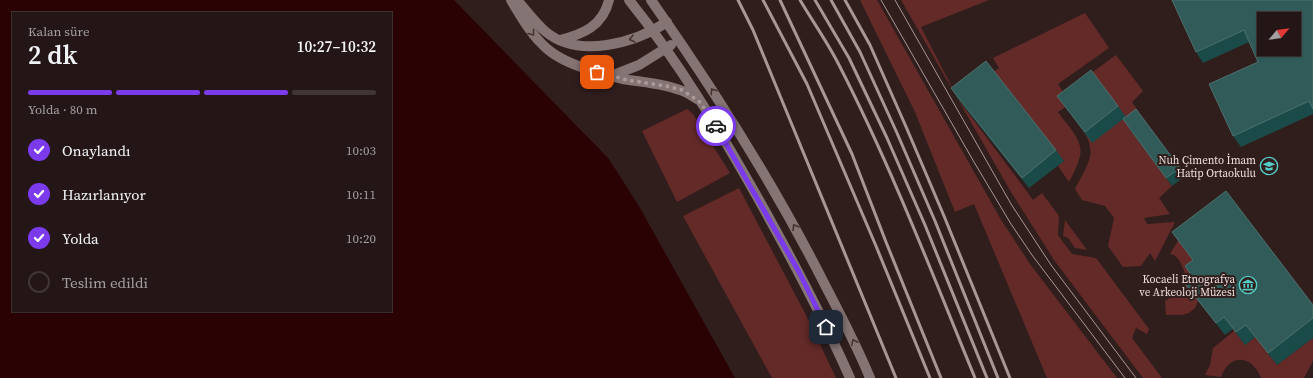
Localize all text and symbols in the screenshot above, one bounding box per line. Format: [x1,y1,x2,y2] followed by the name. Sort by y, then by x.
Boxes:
[1257,12,1301,56] north arrow
[1257,12,1301,56] map controls
[28,23,90,40] text: Kalan süre
[527,28,534,35] one-way arrow
[629,34,636,43] one-way arrow
[297,36,376,57] text: 10:27–10:32
[28,37,77,73] text: 2 dk
[580,55,614,89] pin
[586,61,608,83] icon: bag
[711,89,718,96] one-way arrow
[28,101,98,118] text: Yolda · 80 m
[696,106,736,146] courier
[705,115,727,137] icon: car
[28,139,50,161] icon: check
[62,140,131,161] text: Onaylandı
[346,142,376,159] text: 10:03
[1159,153,1257,181] place label: Nuh Çimento İmam Hatip Ortaokulu
[1259,156,1279,176] school or university icon: Nuh Çimento İmam Hatip Ortaokulu
[28,183,50,205] icon: check
[62,184,146,205] text: Hazırlanıyor
[346,186,376,203] text: 10:11
[792,224,800,231] one-way arrow
[28,227,50,249] icon: check
[62,228,99,249] text: Yolda
[346,230,376,247] text: 10:20
[62,272,148,293] text: Teslim edildi
[1139,272,1235,300] place label: Kocaeli Etnografya ve Arkeoloji Müzesi
[1238,275,1258,295] museum icon: Kocaeli Etnografya ve Arkeoloji Müzesi
[809,310,843,344] pin
[815,316,837,338] icon: home
[851,339,859,347] one-way arrow

